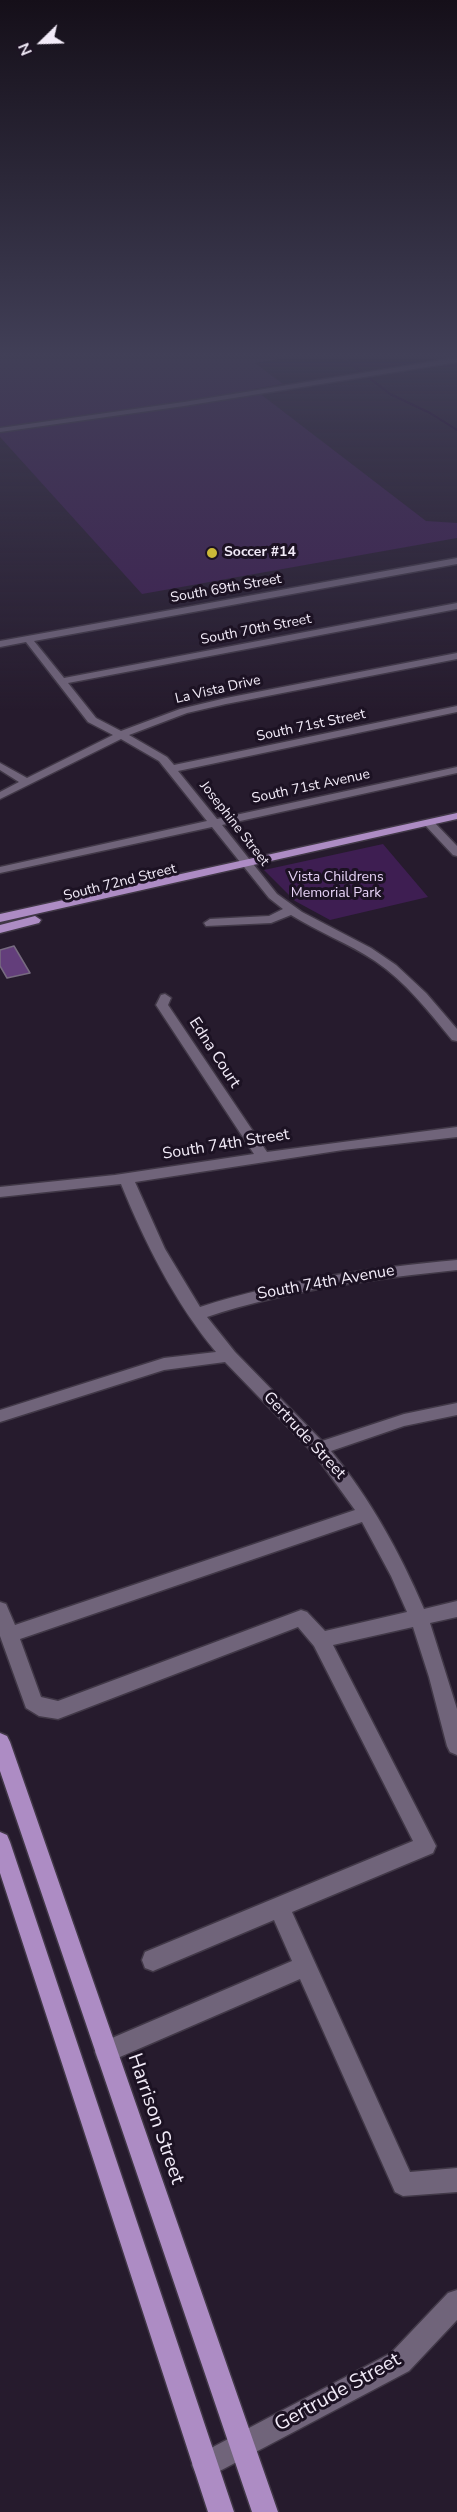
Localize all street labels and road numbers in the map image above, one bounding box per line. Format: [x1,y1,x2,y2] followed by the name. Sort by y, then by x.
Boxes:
[169,571,283,607] street label: South 69th Street
[199,611,313,649] street label: South 70th Street
[174,672,262,708] street label: La Vista Drive
[255,706,367,746] street label: South 71st Street
[250,766,372,808] street label: South 71st Avenue
[196,778,272,870] street label: Josephine Street
[62,861,178,905] street label: South 72nd Street
[184,1014,244,1092] street label: Edna Court
[161,1125,291,1165] street label: South 74th Street
[256,1261,396,1305] street label: South 74th Avenue
[259,1388,349,1484] street label: Gertrude Street
[121,2051,189,2187] street label: Harrison Street
[271,2349,405,2437] street label: Gertrude Street

